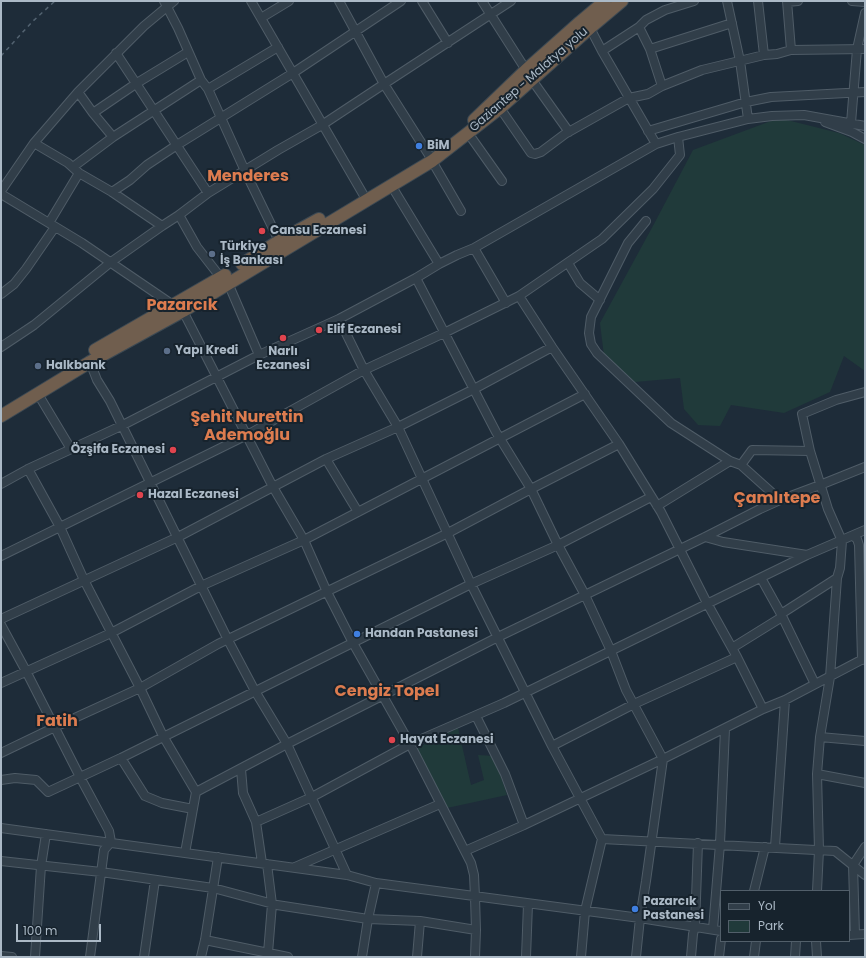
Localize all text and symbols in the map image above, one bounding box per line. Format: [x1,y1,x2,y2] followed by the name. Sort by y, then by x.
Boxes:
[467,25,591,135] street label: Gaziantep - Malatya yolu
[427,139,449,153] place label: BiM
[414,141,424,151] marker: BiM
[207,167,289,187] district label: Menderes
[270,224,366,238] place label: Cansu Eczanesi
[257,226,267,236] marker: Cansu Eczanesi
[220,240,283,268] place label: Türkiye İş Bankası
[207,249,217,259] marker: Türkiye İş Bankası
[146,296,218,316] district label: Pazarcık
[327,323,401,337] place label: Elif Eczanesi
[314,325,324,335] marker: Elif Eczanesi
[278,333,288,343] marker: Narlı Eczanesi
[175,344,238,358] place label: Yapı Kredi
[256,345,310,373] place label: Narlı Eczanesi
[162,346,172,356] marker: Yapı Kredi
[46,359,106,373] place label: Halkbank
[33,361,43,371] marker: Halkbank
[190,408,304,446] district label: Şehit Nurettin Ademoğlu
[71,443,165,457] place label: Özşifa Eczanesi
[168,445,178,455] marker: Özşifa Eczanesi
[148,488,239,502] place label: Hazal Eczanesi
[734,489,820,509] district label: Çamlıtepe
[135,490,145,500] marker: Hazal Eczanesi
[365,627,478,641] place label: Handan Pastanesi
[352,629,362,639] marker: Handan Pastanesi
[335,682,439,702] district label: Cengiz Topel
[36,712,78,732] district label: Fatih
[400,733,494,747] place label: Hayat Eczanesi
[387,735,397,745] marker: Hayat Eczanesi
[720,890,850,942] legend
[643,895,704,923] place label: Pazarcık Pastanesi
[758,897,776,914] text: Yol
[630,904,640,914] marker: Pazarcık Pastanesi
[18,916,103,942] scale bar
[758,917,784,934] text: Park
[23,922,57,939] text: 100 m

